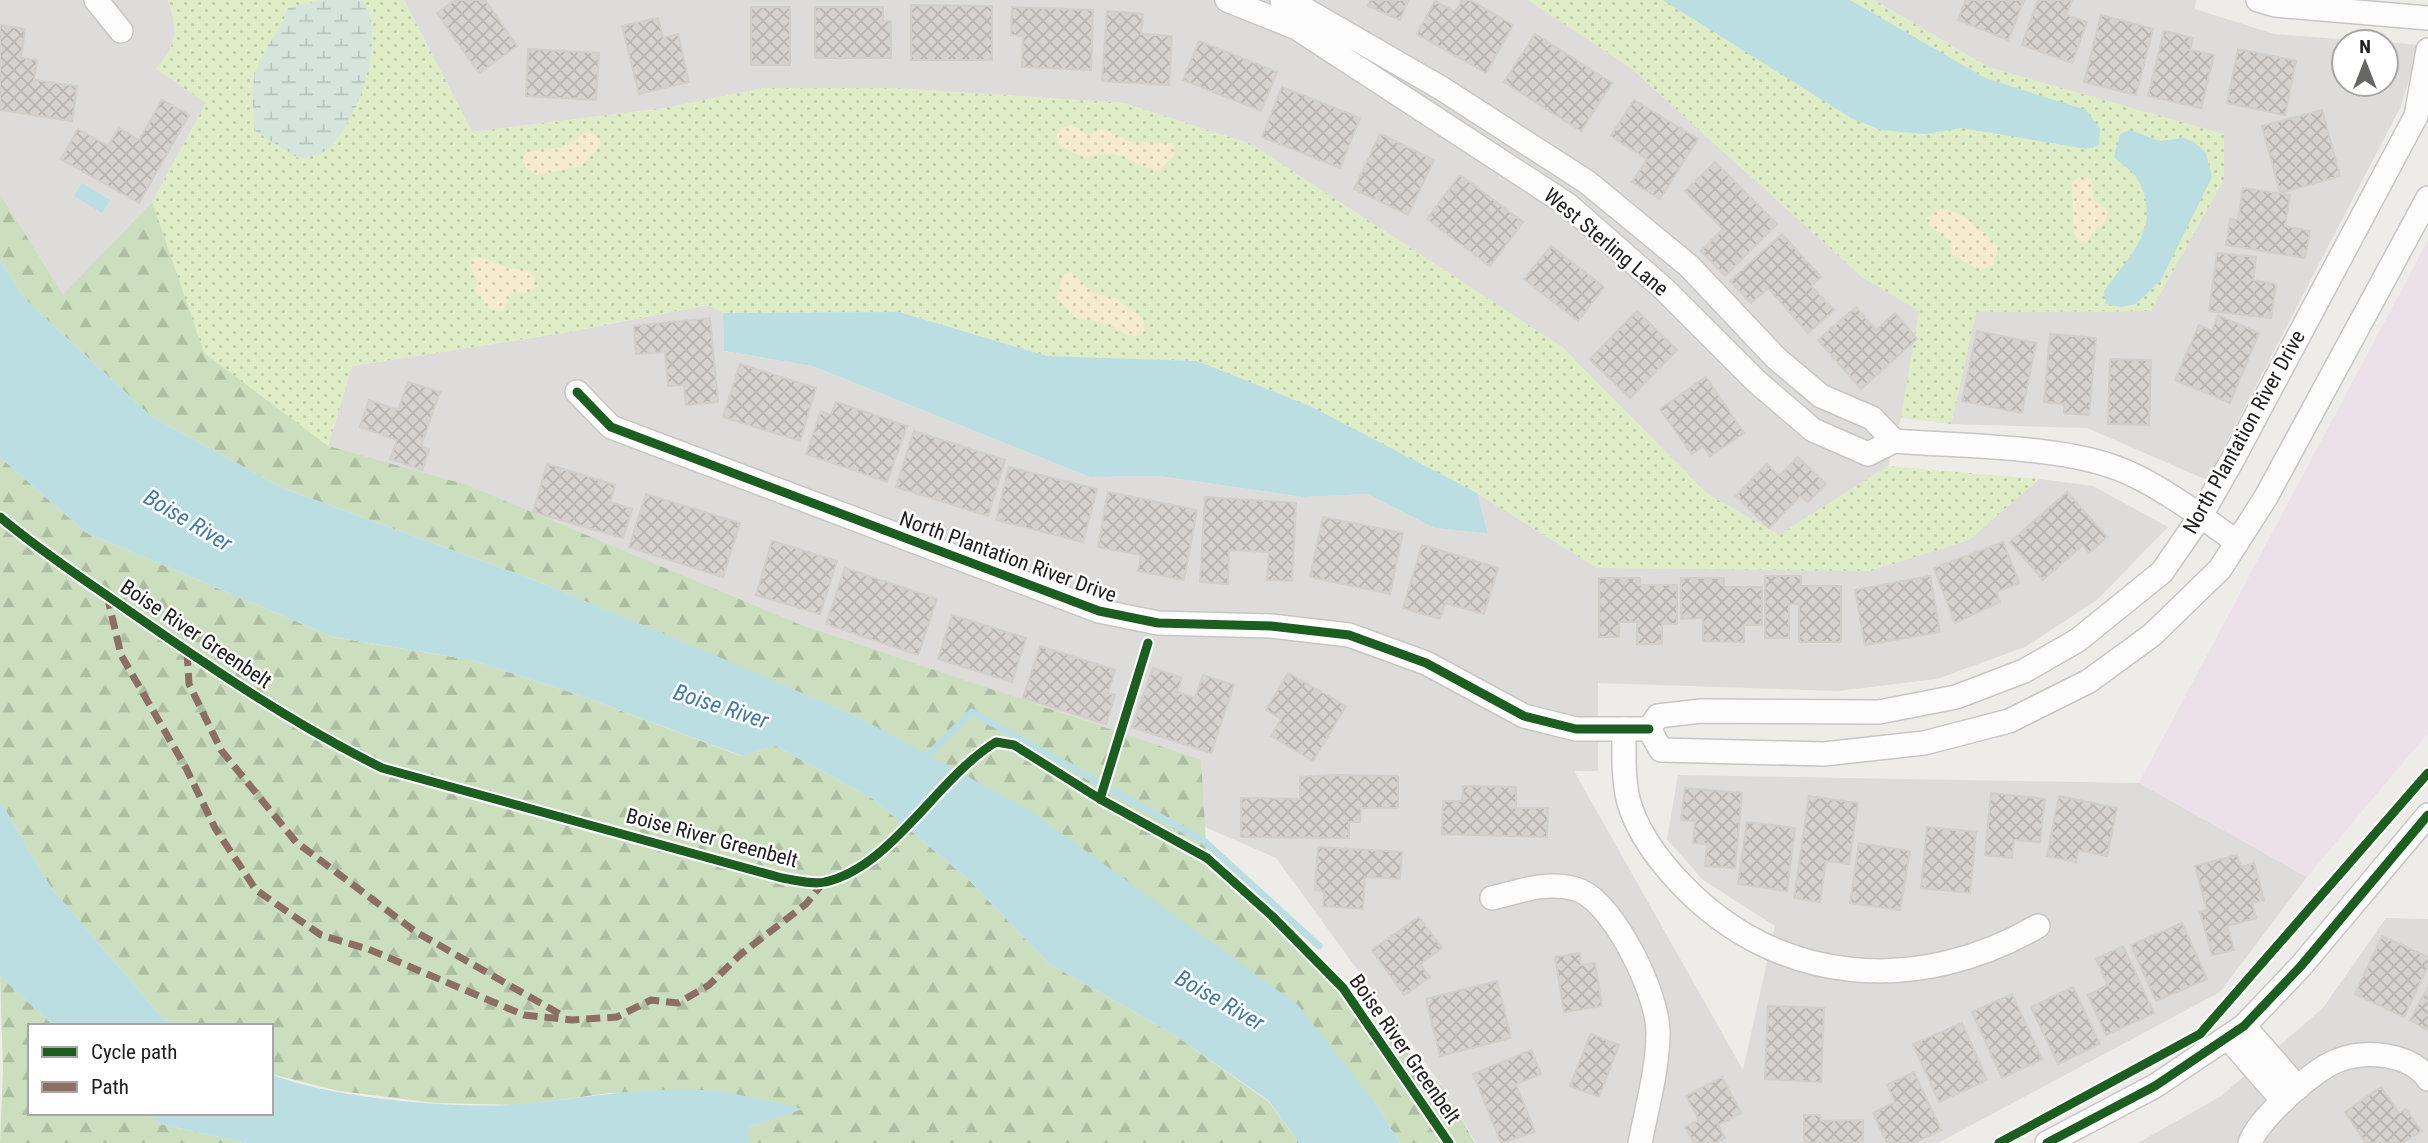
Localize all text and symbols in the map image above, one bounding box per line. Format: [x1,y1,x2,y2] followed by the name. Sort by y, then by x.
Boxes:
[2330,28,2400,98] north arrow
[2359,35,2371,58] text: N
[1539,183,1673,301] street label: West Sterling Lane
[2178,326,2310,538] street label: North Plantation River Drive
[139,484,238,558] water label: Boise River
[896,507,1120,607] street label: North Plantation River Drive
[116,575,276,693] street label: Boise River Greenbelt
[670,678,773,735] water label: Boise River
[624,804,800,872] street label: Boise River Greenbelt
[1171,964,1270,1037] water label: Boise River
[1345,970,1465,1128] street label: Boise River Greenbelt
[28,1024,273,1115] legend
[91,1040,177,1064] text: Cycle path
[91,1075,129,1099] text: Path

